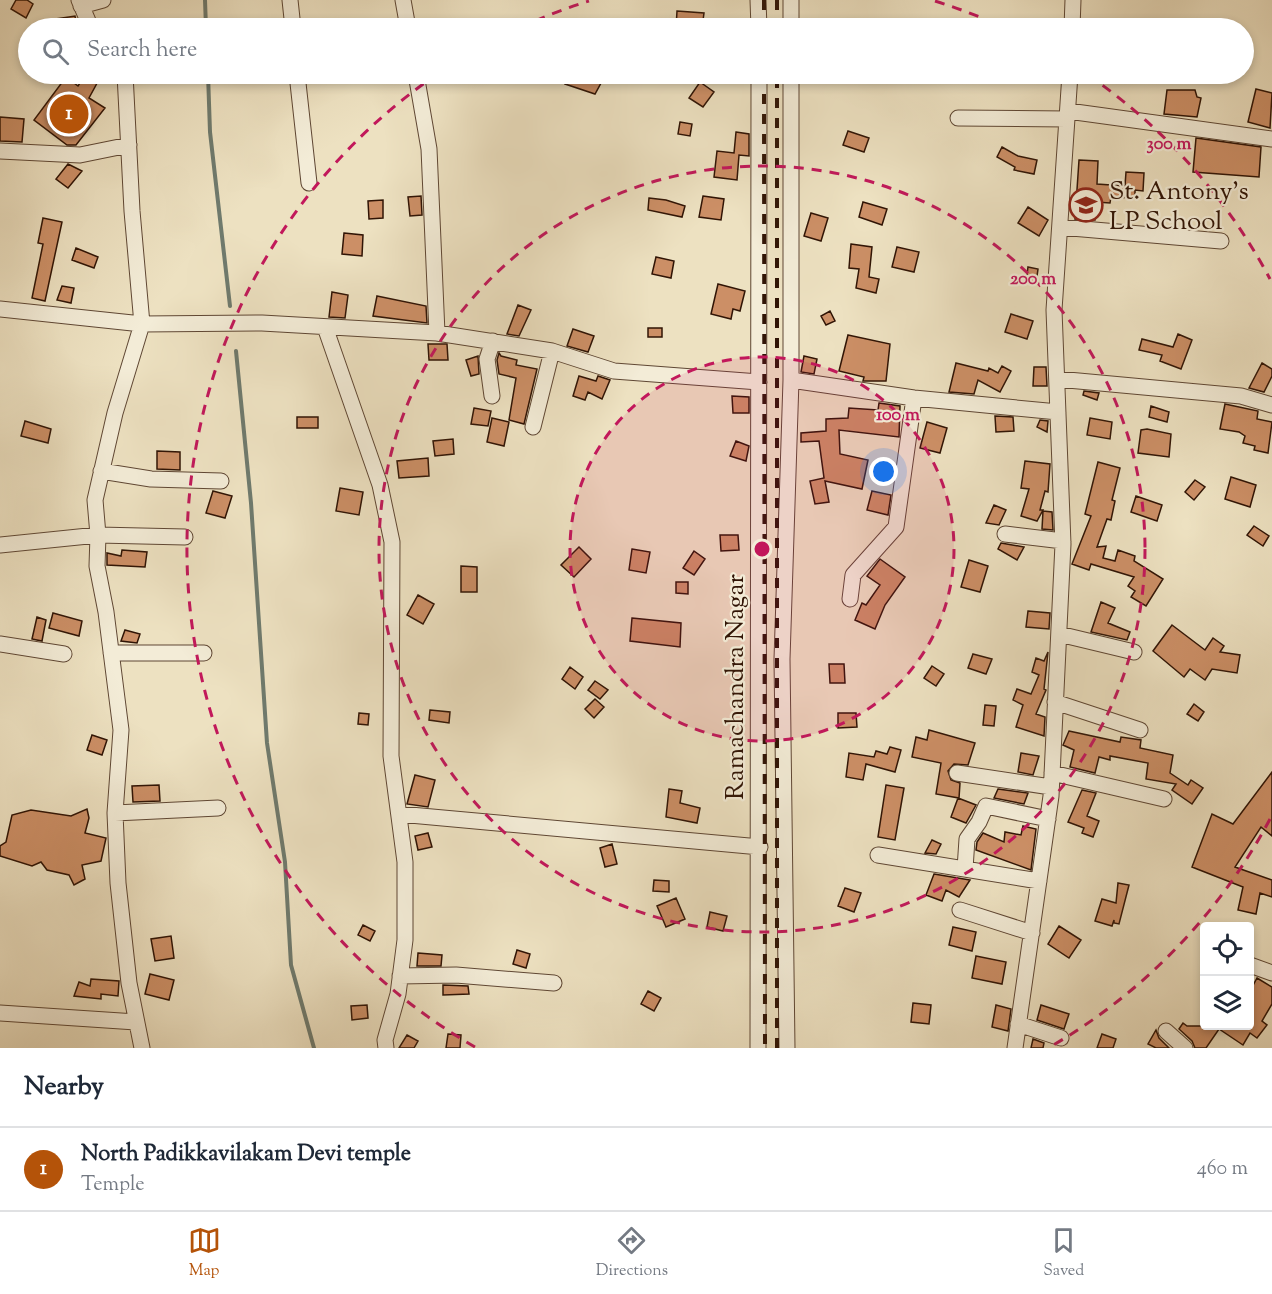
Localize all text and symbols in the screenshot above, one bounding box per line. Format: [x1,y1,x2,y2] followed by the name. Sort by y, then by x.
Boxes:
[18,18,1254,84] search box
[39,35,72,68] icon: search
[87,35,197,67] text: Search here
[50,92,88,136] pin: 1
[1147,132,1192,158] text: 300 m
[1109,174,1249,241] place label: St. Antony's LP School
[1068,187,1104,223] school or university icon: St. Antony's LP School
[1010,267,1056,293] text: 200 m
[876,403,920,429] text: 100 m
[869,457,898,486] your location
[752,539,772,559] centre of rings
[718,574,755,800] street label: Ramachandra Nagar
[1200,922,1254,1030] map controls
[1200,922,1254,976] button: locate
[1200,976,1254,1030] button: layers
[24,1069,104,1106] text: Nearby
[81,1139,411,1171] text: North Padikkavilakam Devi temple
[40,1155,47,1184] text: 1
[1197,1155,1248,1184] text: 460 m
[81,1171,145,1200] text: Temple
[188,1224,221,1283] tab: Map
[596,1224,668,1283] tab: Directions
[1043,1224,1084,1283] tab: Saved

